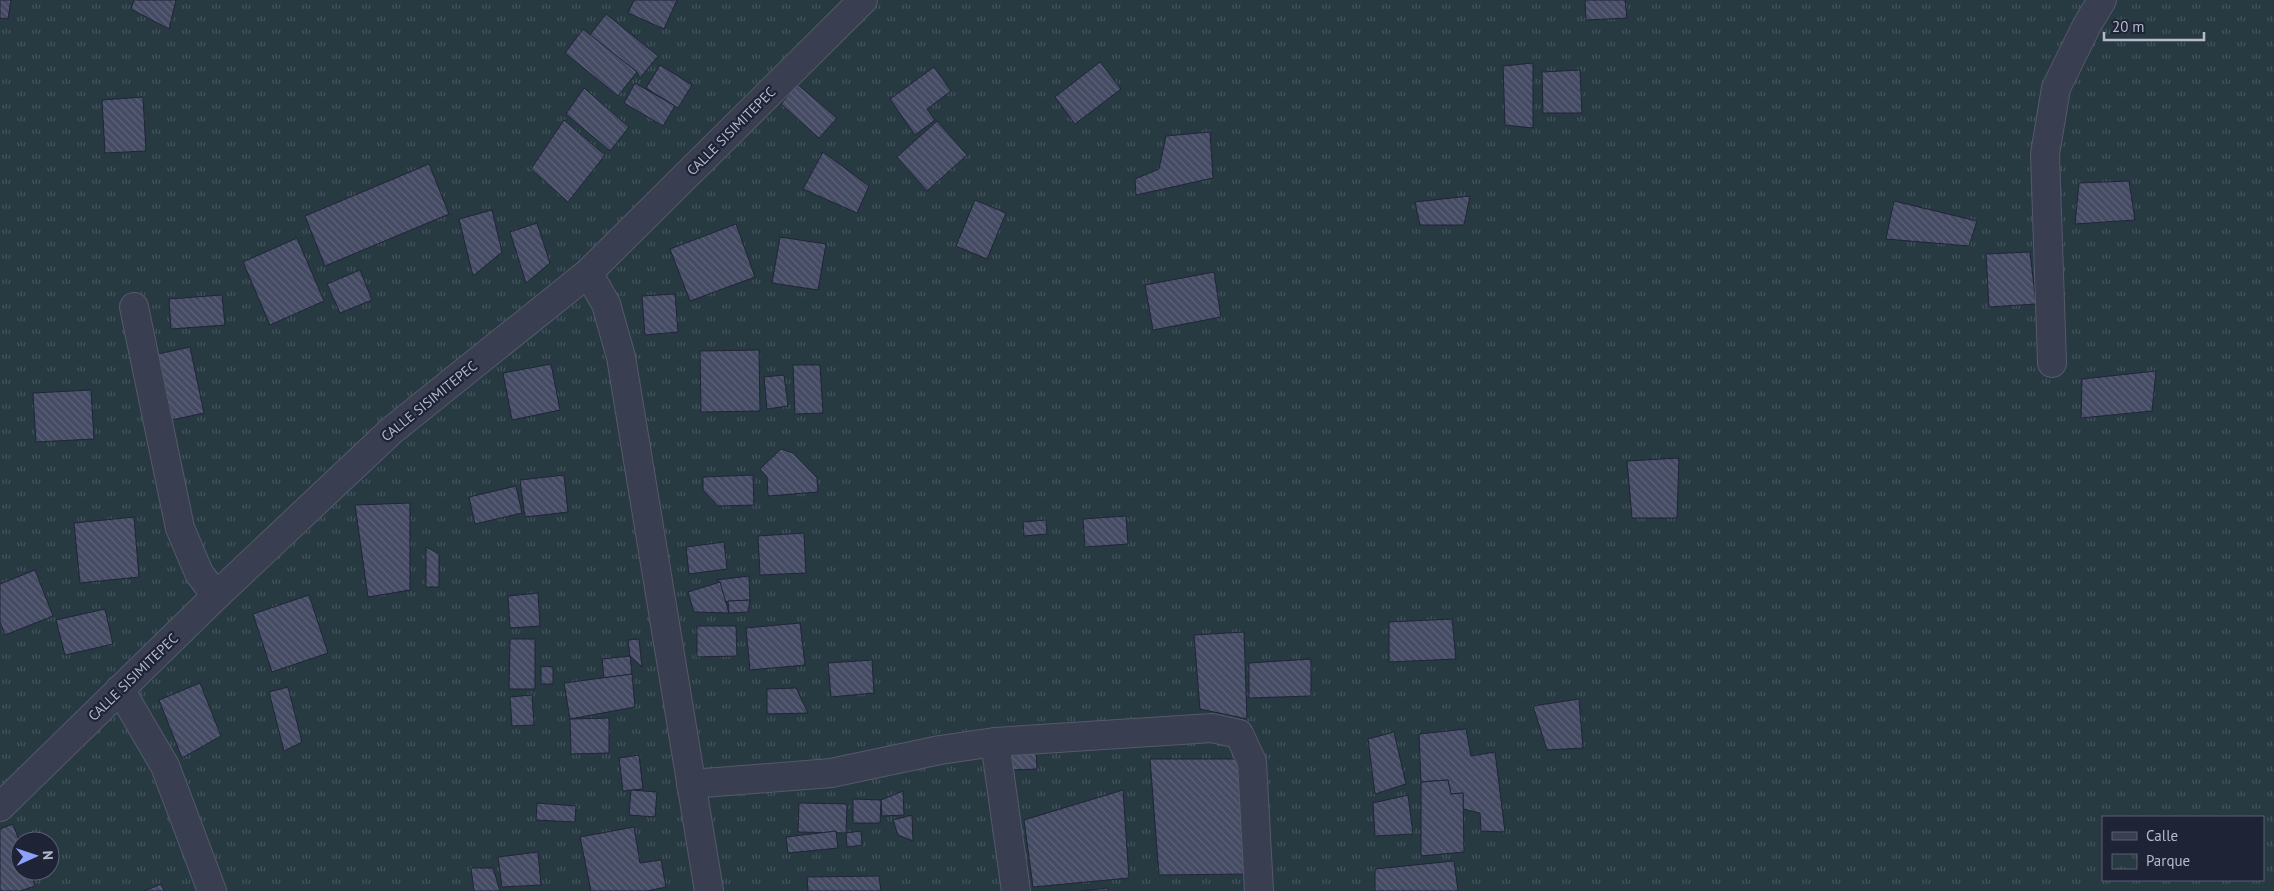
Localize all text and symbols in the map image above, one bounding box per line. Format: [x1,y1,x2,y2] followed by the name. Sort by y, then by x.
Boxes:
[2104,10,2204,42] scale bar
[2112,17,2145,36] text: 20 m
[683,83,779,179] street label: CALLE SISIMITEPEC
[377,357,481,445] street label: CALLE SISIMITEPEC
[84,629,182,725] street label: CALLE SISIMITEPEC
[2102,816,2264,881] legend
[2146,826,2178,845] text: Calle
[10,831,60,881] north arrow
[39,850,57,860] text: N
[2146,851,2190,870] text: Parque

